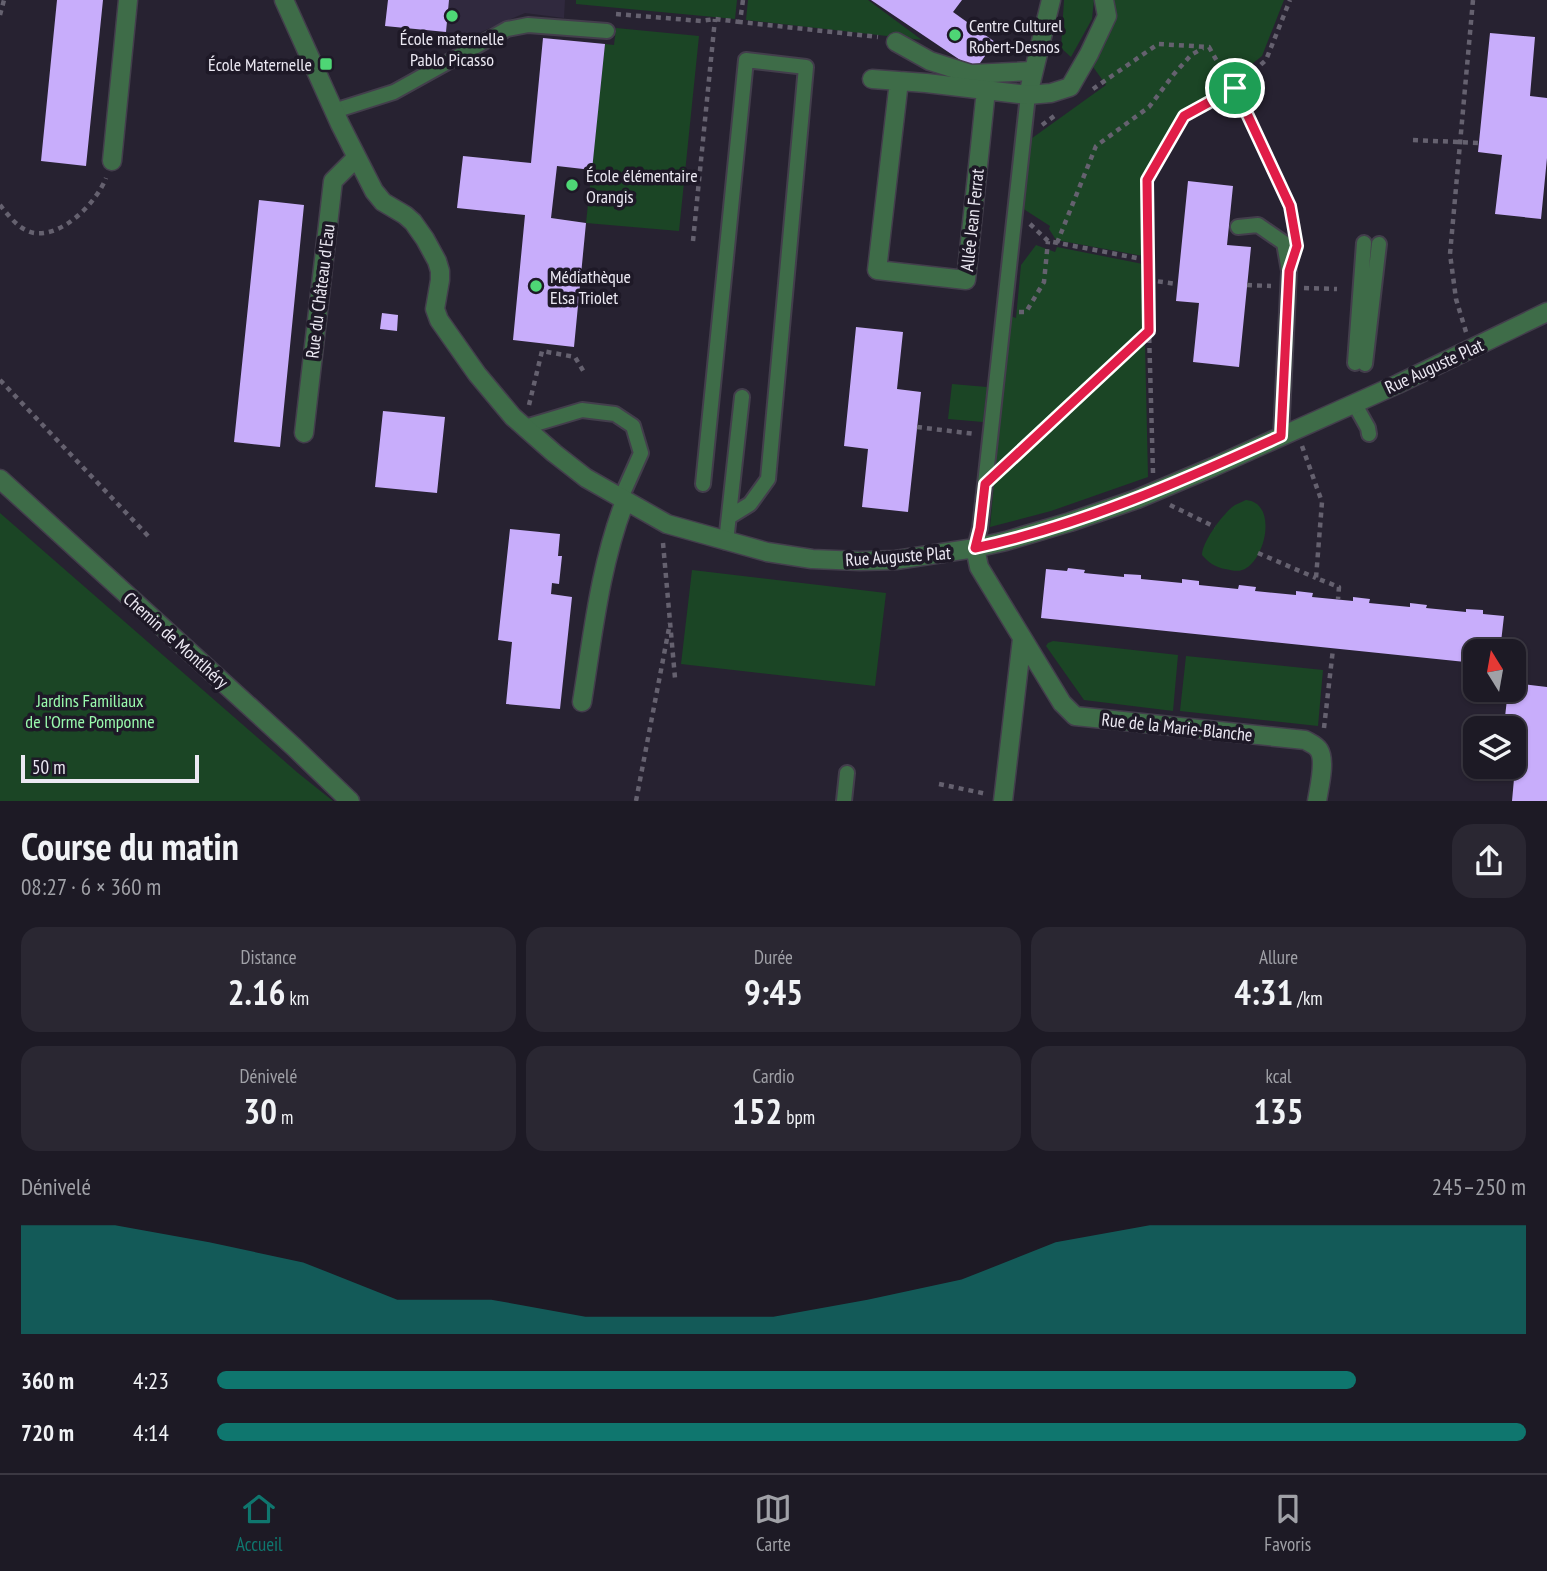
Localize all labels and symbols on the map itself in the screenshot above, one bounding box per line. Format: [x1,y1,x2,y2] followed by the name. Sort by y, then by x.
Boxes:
[444,8,460,24] marker: École maternelle Pablo Picasso
[969,14,1063,58] place label: Centre Culturel Robert-Desnos
[400,27,504,71] place label: École maternelle Pablo Picasso
[947,27,963,43] marker: Centre Culturel Robert-Desnos
[208,53,312,76] place label: École Maternelle
[318,56,334,72] marker: École Maternelle
[1205,58,1265,118] pin
[586,164,698,208] place label: École élémentaire Orangis
[955,168,989,272] street label: Allée Jean Ferrat
[564,177,580,193] marker: École élémentaire Orangis
[300,222,340,360] street label: Rue du Château d'Eau
[550,265,631,309] place label: Médiathèque Elsa Triolet
[528,278,544,294] marker: Médiathèque Elsa Triolet
[1381,333,1487,399] street label: Rue Auguste Plat
[844,541,952,571] street label: Rue Auguste Plat
[119,587,233,693] street label: Chemin de Montlhéry
[1463,639,1526,702] north arrow
[25,689,155,733] park label: Jardins Familiaux de l’Orme Pomponne
[1100,708,1254,746] street label: Rue de la Marie-Blanche
[21,752,200,784] scale bar

